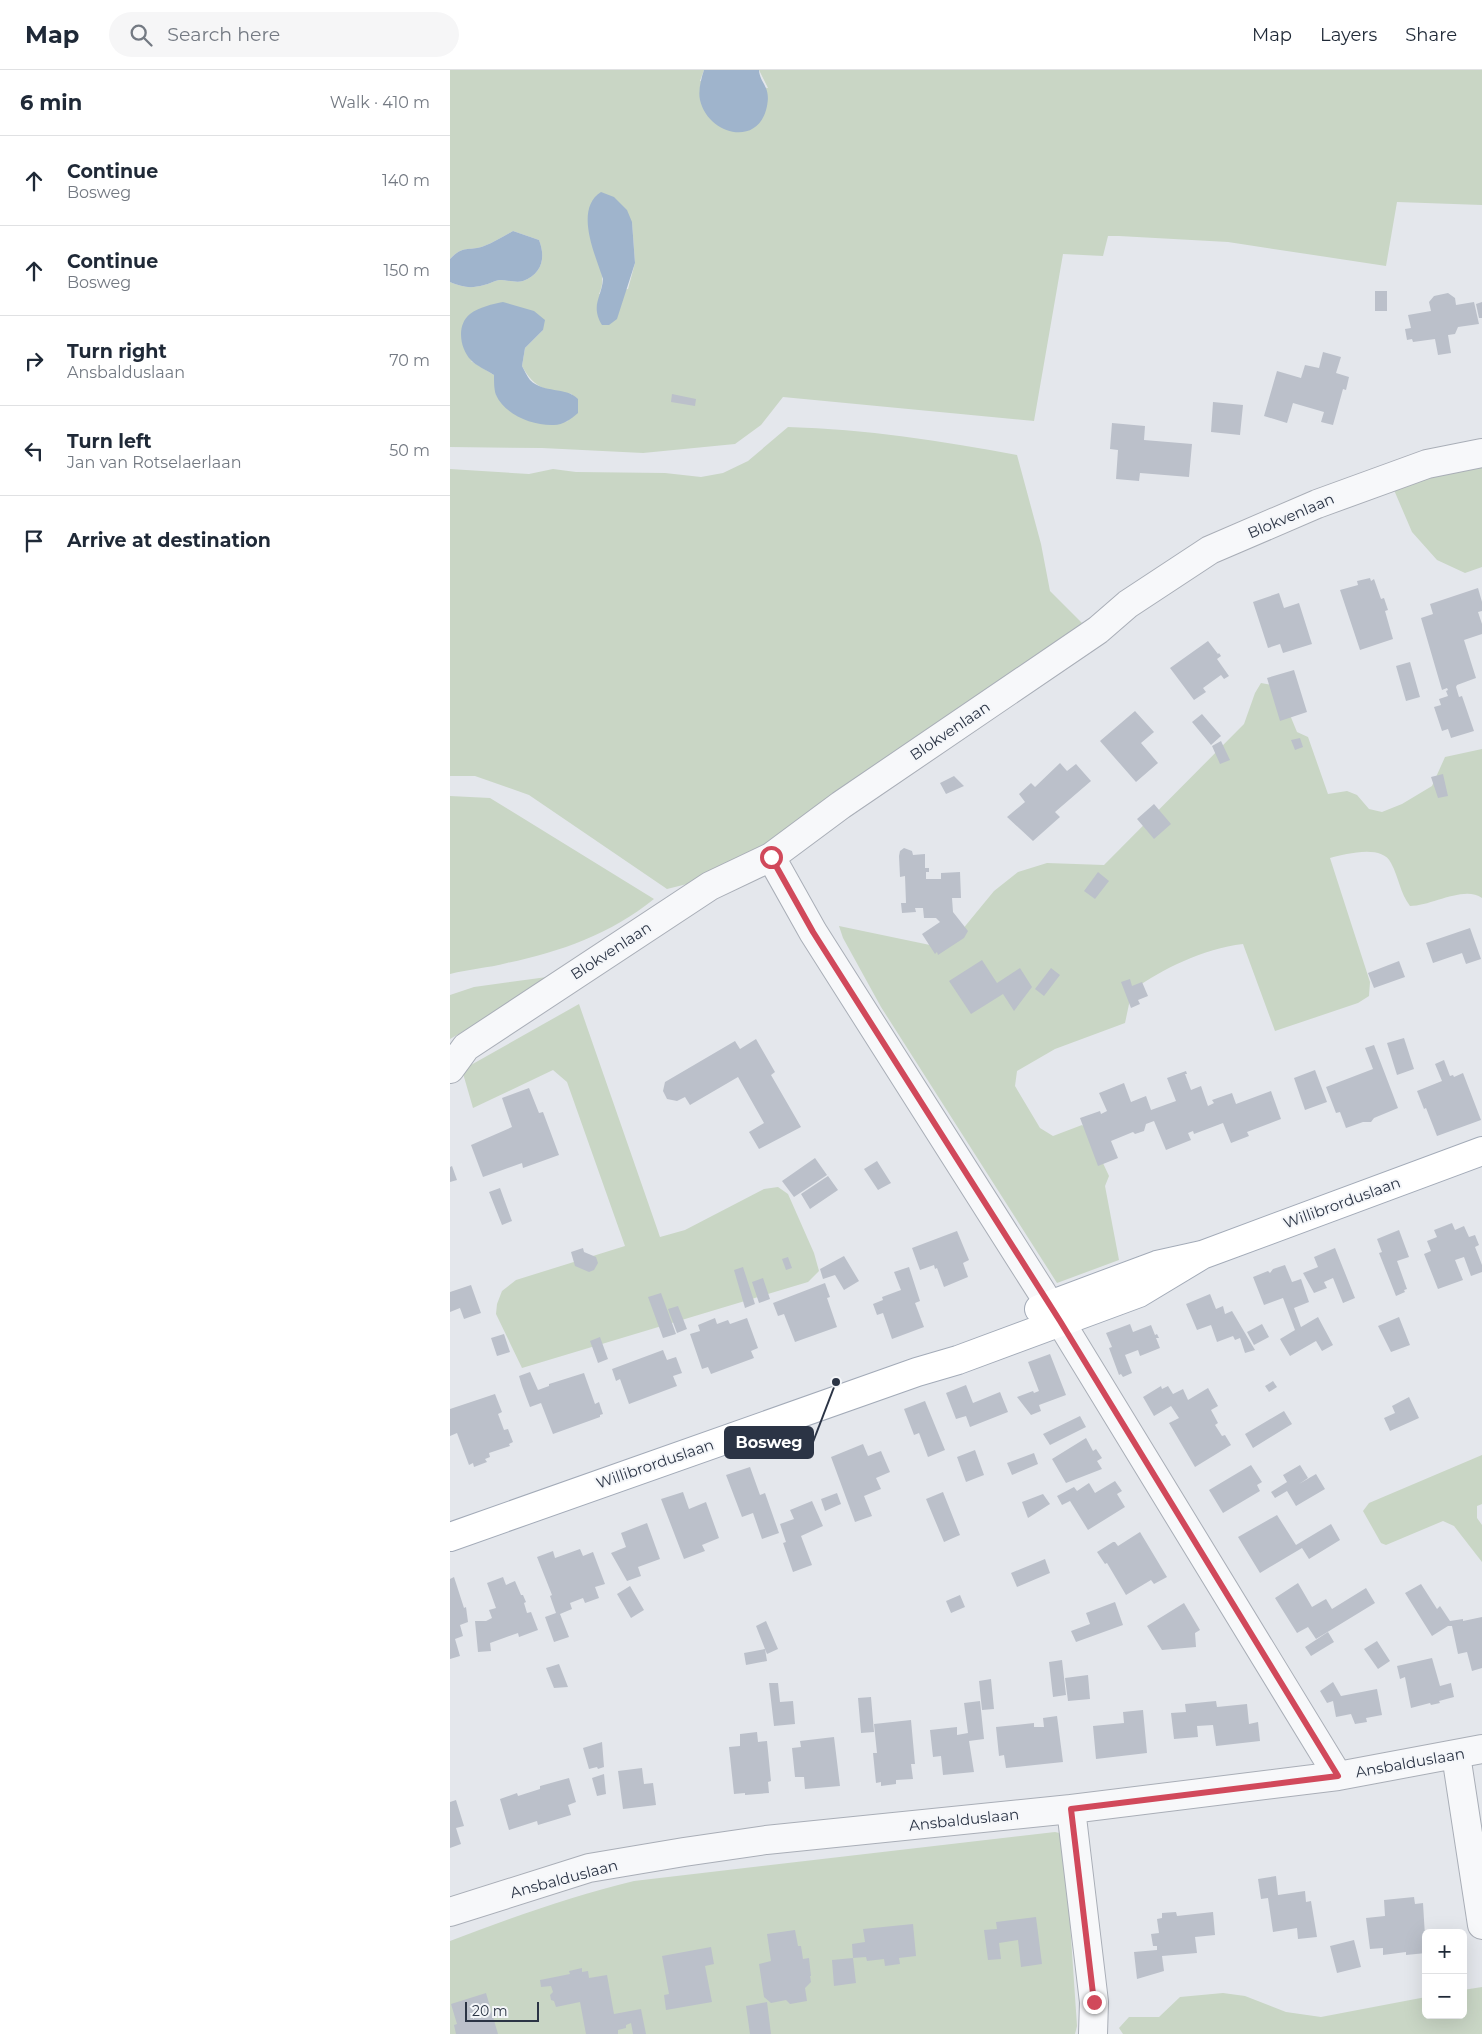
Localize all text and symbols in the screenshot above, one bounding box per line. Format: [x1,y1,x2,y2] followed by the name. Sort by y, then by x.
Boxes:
[109,12,459,57] search box
[25,20,79,49] text: Map
[127,21,155,49] icon: search
[167,23,280,46] text: Search here
[1252,24,1292,46] text: Map
[1320,24,1377,46] text: Layers
[1405,24,1457,46] text: Share
[20,90,82,115] text: 6 min
[330,93,430,112] text: Walk · 410 m
[67,160,158,183] text: Continue
[20,167,48,195] icon: ahead
[382,171,430,190] text: 140 m
[67,183,131,202] text: Bosweg
[67,250,158,273] text: Continue
[20,257,48,285] icon: ahead
[383,261,430,280] text: 150 m
[67,273,131,292] text: Bosweg
[67,340,167,363] text: Turn right
[20,347,48,375] icon: right
[389,351,430,370] text: 70 m
[67,363,185,382] text: Ansbalduslaan
[67,430,152,453] text: Turn left
[20,437,48,465] icon: left
[389,441,430,460] text: 50 m
[67,453,242,472] text: Jan van Rotselaerlaan
[1245,489,1337,542] street label: Blokvenlaan
[20,527,48,555] icon: arrive
[67,529,271,552] text: Arrive at destination
[906,697,993,764] street label: Blokvenlaan
[760,846,783,869] route start
[567,917,655,984] street label: Blokvenlaan
[1281,1173,1403,1233] street label: Willibrorduslaan
[725,1427,813,1458] callout: Bosweg
[735,1433,803,1452] text: Bosweg
[593,1434,716,1493] street label: Willibrorduslaan
[1354,1744,1466,1781] street label: Ansbalduslaan
[908,1804,1020,1835] street label: Ansbalduslaan
[508,1855,620,1902] street label: Ansbalduslaan
[1422,1929,1467,2019] map controls
[1422,1929,1467,1974] button: +
[1422,1974,1467,2019] button: −
[1083,1991,1106,2014] route end
[465,1999,539,2022] scale bar
[472,2002,508,2020] text: 20 m

